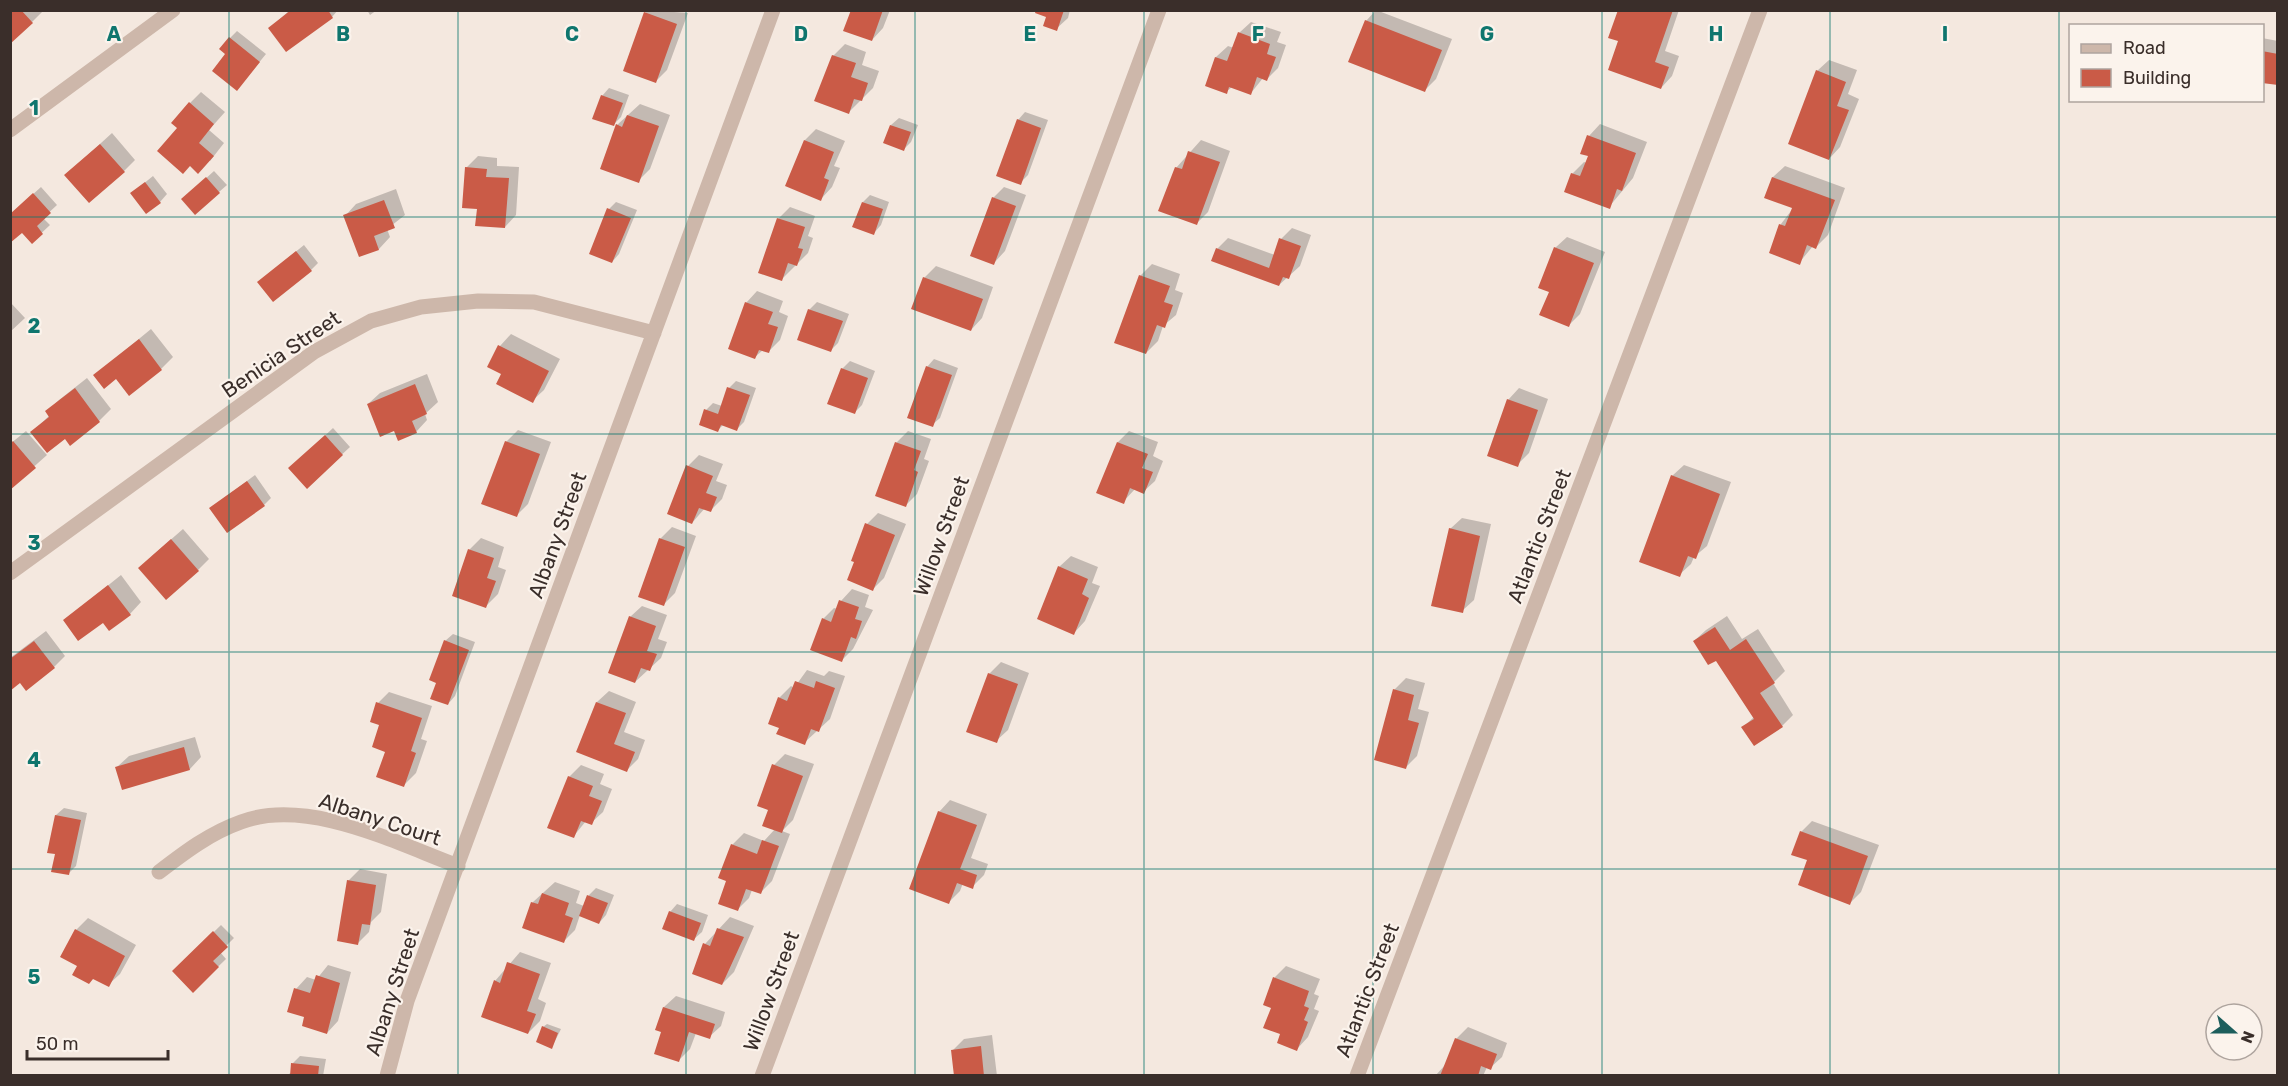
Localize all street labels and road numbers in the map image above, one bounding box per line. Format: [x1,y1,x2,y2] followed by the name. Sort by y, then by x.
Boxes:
[217,305,345,403] street label: Benicia Street
[1502,465,1576,607] street label: Atlantic Street
[523,468,591,602] street label: Albany Street
[908,472,974,600] street label: Willow Street
[316,788,444,850] street label: Albany Court
[1330,919,1404,1061] street label: Atlantic Street
[360,925,424,1059] street label: Albany Street
[738,927,804,1055] street label: Willow Street

